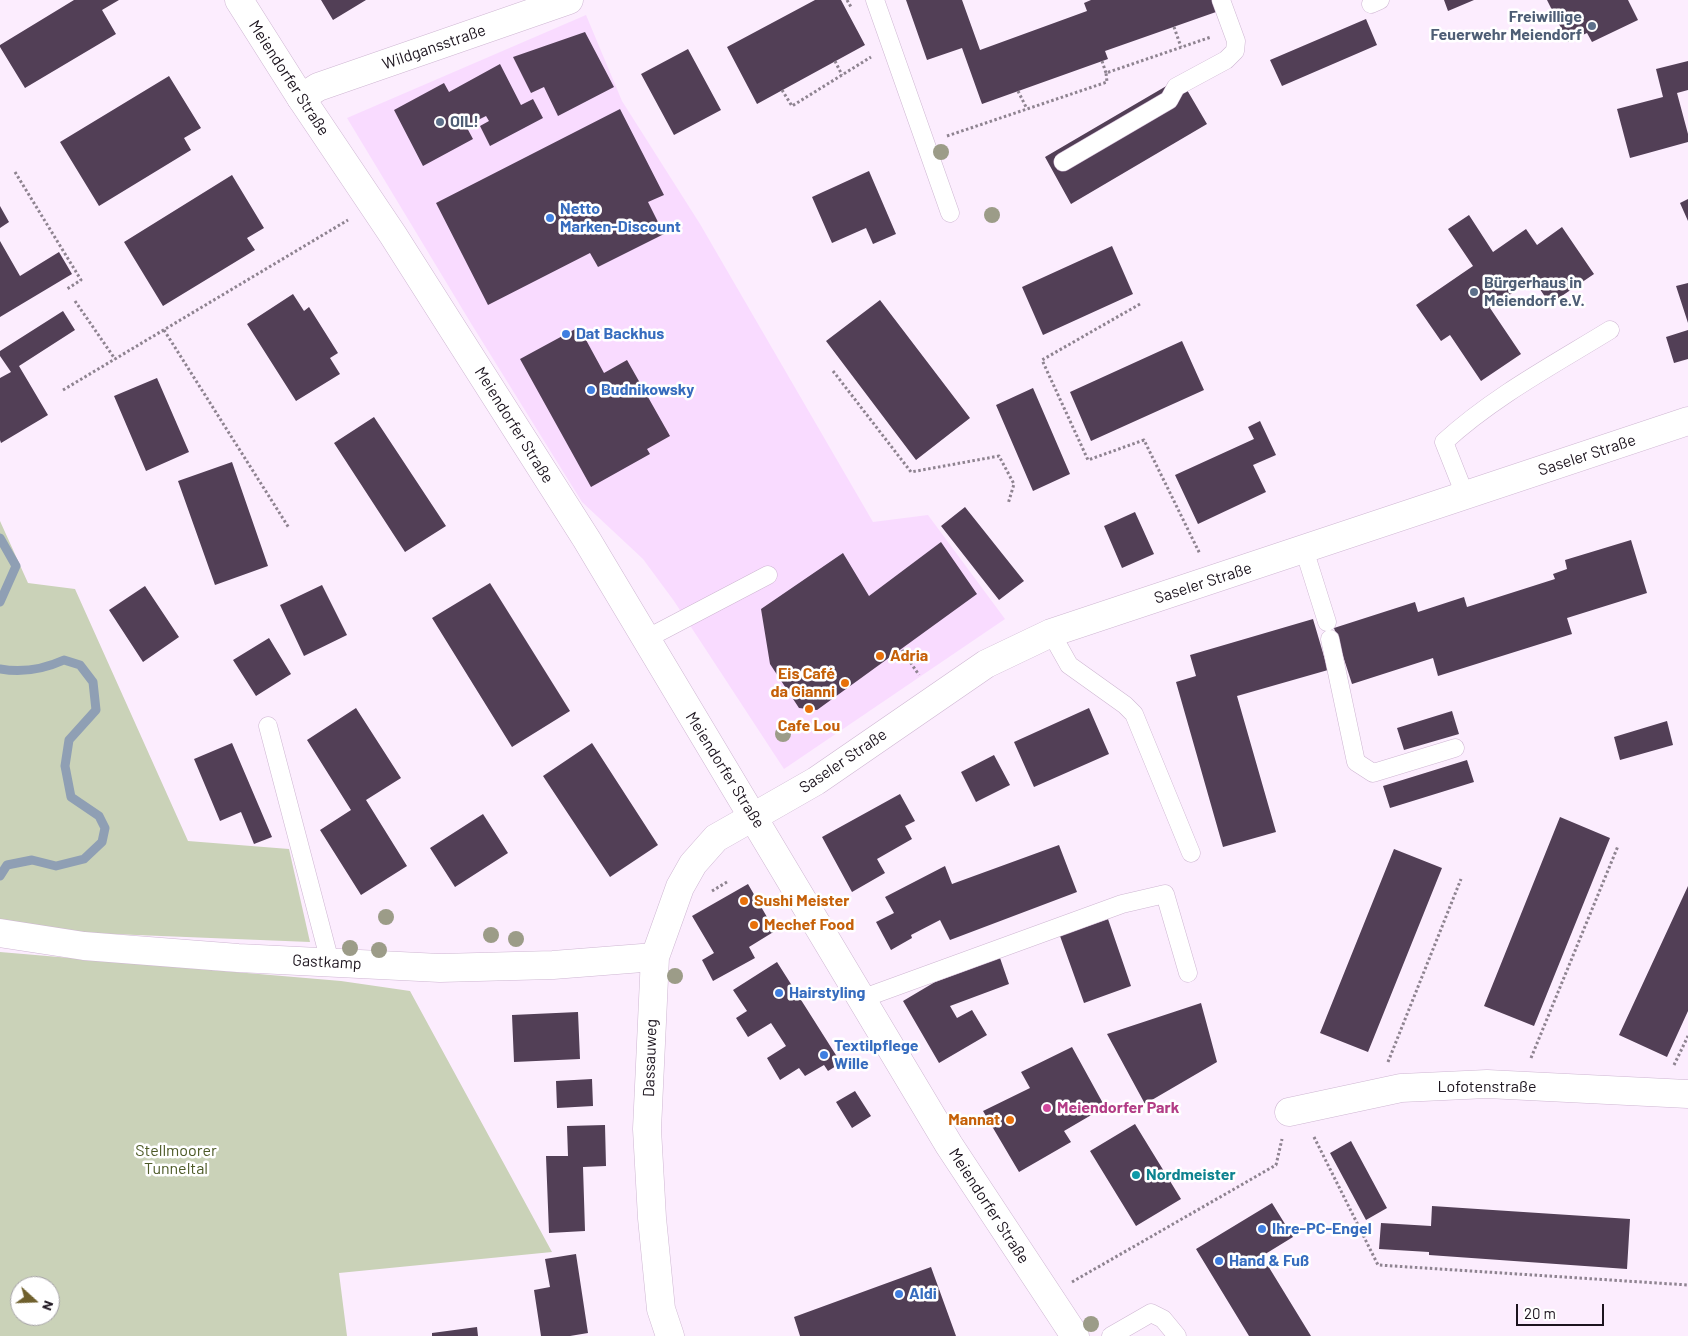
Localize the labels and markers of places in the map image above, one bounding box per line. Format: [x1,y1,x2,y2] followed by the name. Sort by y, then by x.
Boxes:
[1431,7,1582,45] place label: Freiwillige Feuerwehr Meiendorf
[1586,20,1598,32] marker: Freiwillige Feuerwehr Meiendorf
[450,112,479,132] place label: OIL!
[434,116,446,128] marker: OIL!
[560,199,681,237] place label: Netto Marken-Discount
[544,212,556,224] marker: Netto Marken-Discount
[1484,273,1585,311] place label: Bürgerhaus in Meiendorf e.V.
[1468,286,1480,298] marker: Bürgerhaus in Meiendorf e.V.
[576,324,664,344] place label: Dat Backhus
[560,328,572,340] marker: Dat Backhus
[601,380,694,400] place label: Budnikowsky
[585,384,597,396] marker: Budnikowsky
[890,646,928,666] place label: Adria
[874,650,886,662] marker: Adria
[770,664,835,702] place label: Eis Café da Gianni
[839,677,851,689] marker: Eis Café da Gianni
[803,703,815,715] marker: Cafe Lou
[778,716,840,736] place label: Cafe Lou
[754,891,849,911] place label: Sushi Meister
[738,895,750,907] marker: Sushi Meister
[764,915,854,935] place label: Mechef Food
[748,919,760,931] marker: Mechef Food
[789,983,865,1003] place label: Hairstyling
[773,987,785,999] marker: Hairstyling
[834,1036,919,1074] place label: Textilpflege Wille
[818,1049,830,1061] marker: Textilpflege Wille
[1057,1098,1179,1118] place label: Meiendorfer Park
[1041,1102,1053,1114] marker: Meiendorfer Park
[948,1110,1000,1130] place label: Mannat
[1004,1114,1016,1126] marker: Mannat
[1146,1165,1236,1185] place label: Nordmeister
[1130,1169,1142,1181] marker: Nordmeister
[1272,1219,1372,1239] place label: Ihre-PC-Engel
[1256,1223,1268,1235] marker: Ihre-PC-Engel
[1229,1251,1309,1271] place label: Hand & Fuß
[1213,1255,1225,1267] marker: Hand & Fuß
[909,1284,937,1304] place label: Aldi
[893,1288,905,1300] marker: Aldi

